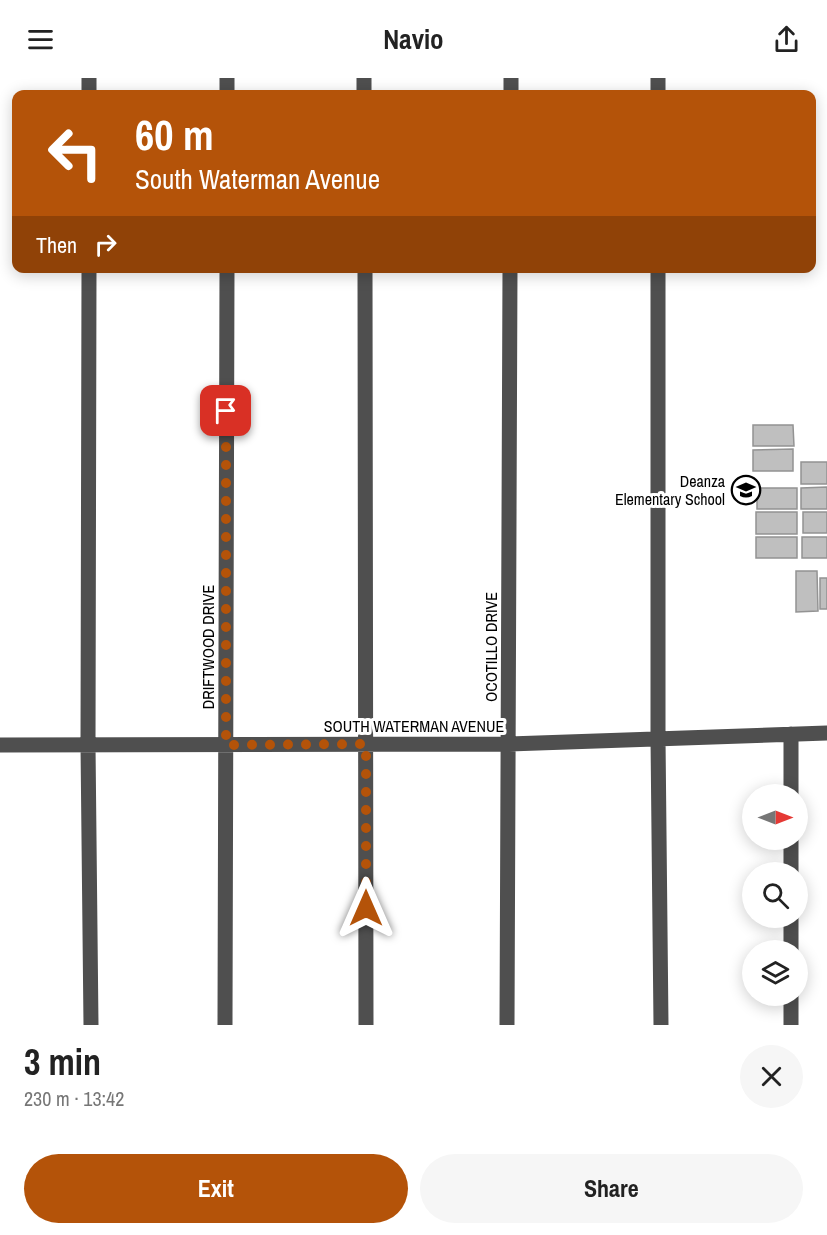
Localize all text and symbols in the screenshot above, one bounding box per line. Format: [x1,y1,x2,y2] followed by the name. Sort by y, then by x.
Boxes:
[383,21,444,57] text: Navio
[24,23,57,56] icon: menu
[770,23,803,56] icon: share
[135,107,214,163] text: 60 m
[36,114,114,192] icon: left
[135,161,380,197] text: South Waterman Avenue
[89,228,122,261] icon: right
[36,230,77,260] text: Then
[200,385,251,436] pin
[209,394,242,427] icon: arrive
[615,470,726,510] place label: Deanza Elementary School
[730,474,762,506] school or university icon: Deanza Elementary School
[197,585,219,709] street label: DRIFTWOOD DRIVE
[480,592,502,702] street label: OCOTILLO DRIVE
[324,715,504,737] street label: SOUTH WATERMAN AVENUE
[742,784,808,850] north arrow
[742,784,808,1006] map controls
[742,862,808,928] button: search
[334,876,398,940] position arrow
[742,940,808,1006] button: layers
[24,1038,101,1086] text: 3 min
[740,1045,803,1108] button: close
[24,1085,124,1112] text: 230 m · 13:42
[24,1154,408,1223] button: Exit
[420,1154,803,1223] button: Share

